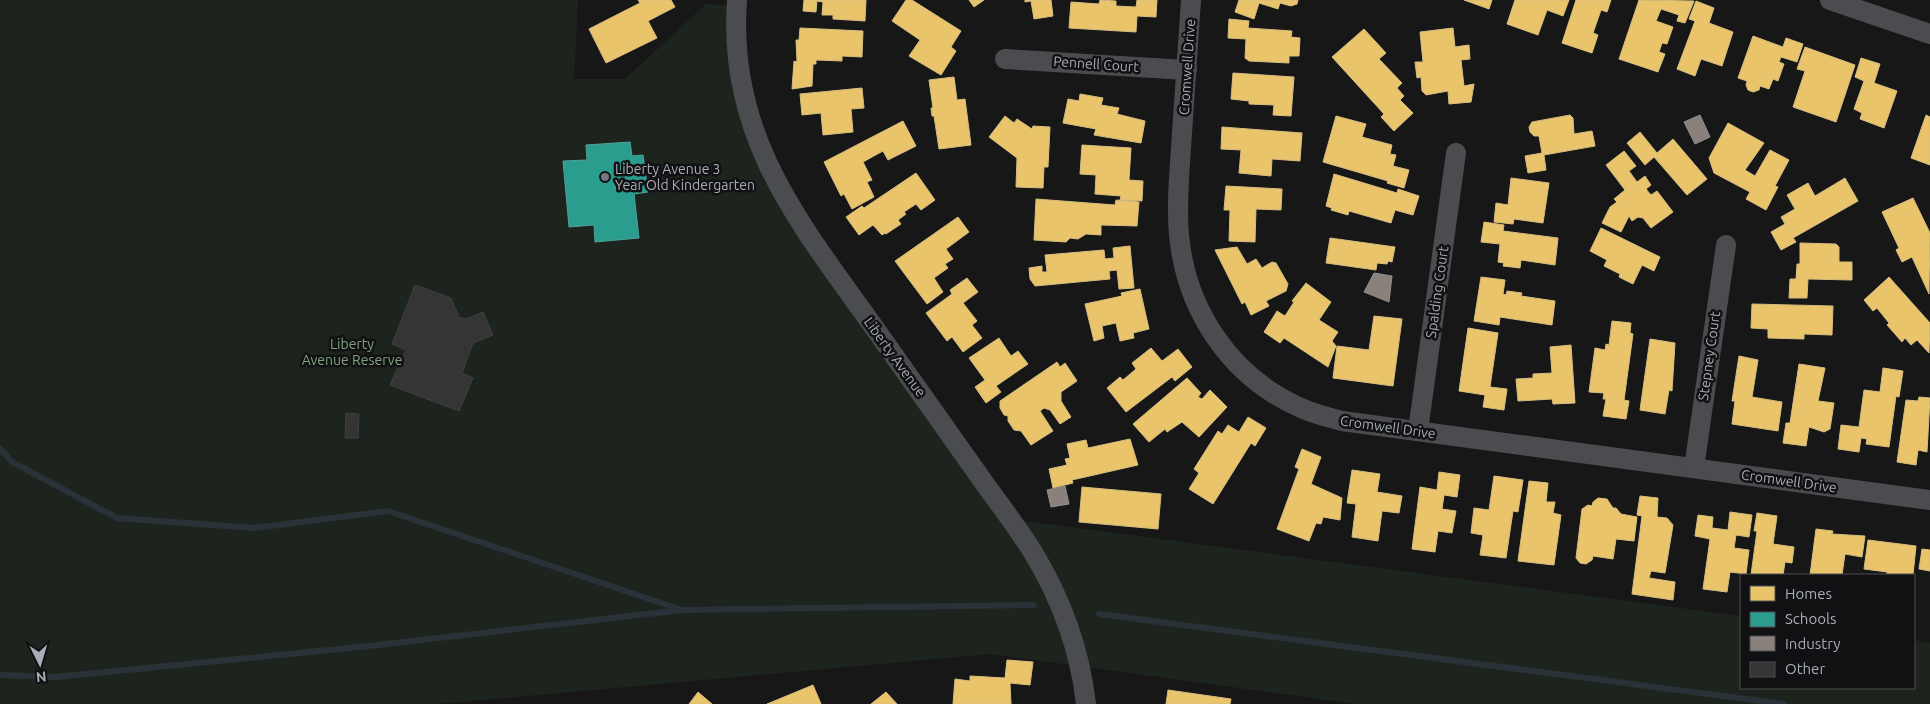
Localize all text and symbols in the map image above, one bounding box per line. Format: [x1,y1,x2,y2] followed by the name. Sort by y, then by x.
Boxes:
[1176,18,1198,116] street label: Cromwell Drive
[1053,53,1140,75] street label: Pennell Court
[615,161,755,193] place label: Liberty Avenue 3 Year Old Kindergarten
[599,171,611,183] marker: Liberty Avenue 3 Year Old Kindergarten
[1423,244,1451,339] street label: Spalding Court
[1695,310,1723,402] street label: Stepney Court
[861,314,929,400] street label: Liberty Avenue
[302,336,402,368] park label: Liberty Avenue Reserve
[1339,412,1437,442] street label: Cromwell Drive
[1740,466,1838,496] street label: Cromwell Drive
[1740,574,1915,689] legend
[1785,585,1832,602] text: Homes
[1785,610,1836,627] text: Schools
[1785,635,1840,652] text: Industry
[15,639,65,689] north arrow
[1785,660,1825,677] text: Other
[35,669,47,685] text: N

